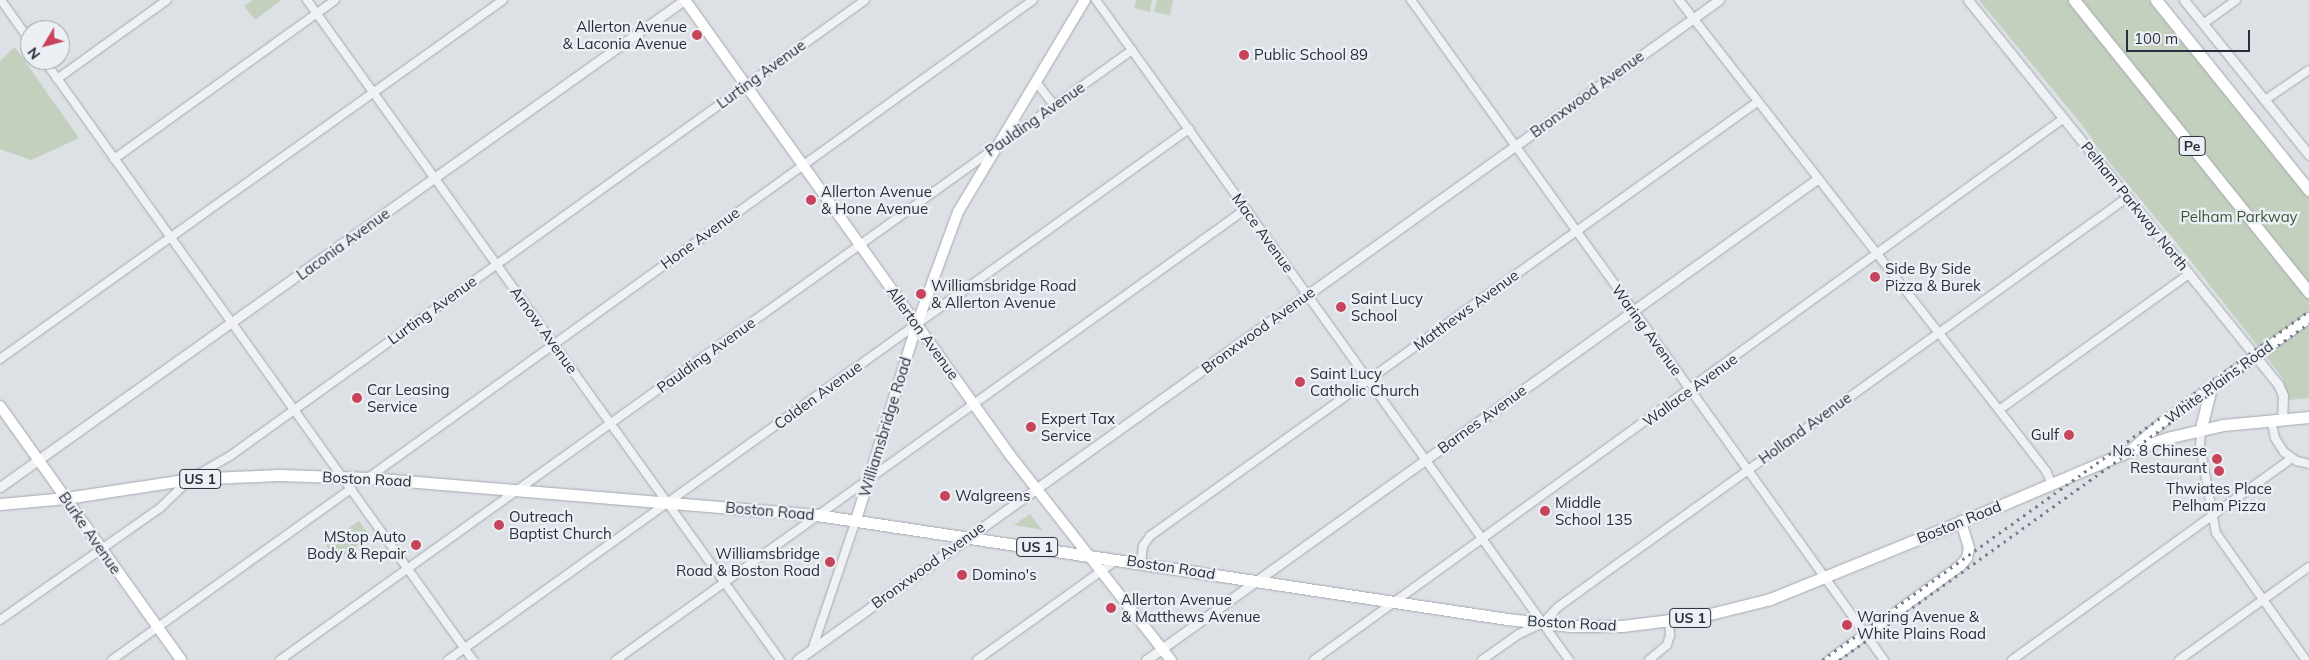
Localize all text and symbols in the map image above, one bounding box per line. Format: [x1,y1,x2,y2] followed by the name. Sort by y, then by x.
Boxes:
[562,17,687,52] place label: Allerton Avenue & Laconia Avenue
[20,20,70,70] north arrow
[2129,20,2253,52] scale bar
[691,29,703,41] marker: Allerton Avenue & Laconia Avenue
[2134,29,2178,48] text: 100 m
[713,36,809,112] street label: Lurting Avenue
[23,44,44,63] text: N
[1254,46,1368,64] place label: Public School 89
[1527,47,1647,141] street label: Bronxwood Avenue
[1238,49,1250,61] marker: Public School 89
[982,78,1088,160] street label: Paulding Avenue
[2178,134,2206,158] road number: Pe
[2077,138,2193,274] street label: Pelham Parkway North
[821,182,932,217] place label: Allerton Avenue & Hone Avenue
[1228,190,1298,276] street label: Mace Avenue
[805,194,817,206] marker: Allerton Avenue & Hone Avenue
[657,203,743,273] street label: Hone Avenue
[293,204,393,284] street label: Laconia Avenue
[2180,208,2298,226] park label: Pelham Parkway
[1885,259,1981,294] place label: Side By Side Pizza & Burek
[1410,266,1522,354] street label: Matthews Avenue
[1869,271,1881,283] marker: Side By Side Pizza & Burek
[384,272,480,348] street label: Lurting Avenue
[931,276,1076,311] place label: Williamsbridge Road & Allerton Avenue
[1608,281,1686,379] street label: Waring Avenue
[506,283,582,377] street label: Arnow Avenue
[883,283,963,383] street label: Allerton Avenue
[1198,283,1318,377] street label: Bronxwood Avenue
[915,288,927,300] marker: Williamsbridge Road & Allerton Avenue
[1351,289,1423,324] place label: Saint Lucy School
[1335,301,1347,313] marker: Saint Lucy School
[653,313,759,397] street label: Paulding Avenue
[2161,337,2277,427] street label: White Plains Road
[1639,350,1741,430] street label: Wallace Avenue
[855,355,915,499] street label: Williamsbridge Road
[771,357,865,433] street label: Colden Avenue
[1310,364,1419,399] place label: Saint Lucy Catholic Church
[1294,376,1306,388] marker: Saint Lucy Catholic Church
[367,380,449,415] place label: Car Leasing Service
[1434,381,1530,457] street label: Barnes Avenue
[1755,388,1855,468] street label: Holland Avenue
[351,392,363,404] marker: Car Leasing Service
[1041,409,1115,444] place label: Expert Tax Service
[1025,421,1037,433] marker: Expert Tax Service
[2031,426,2059,444] place label: Gulf
[2063,429,2075,441] marker: Gulf
[2112,441,2207,476] place label: No. 8 Chinese Restaurant
[2211,453,2223,465] marker: No. 8 Chinese Restaurant
[2213,465,2225,477] marker: Thwiates Place Pelham Pizza
[179,468,221,490] road number: US 1
[322,468,412,490] street label: Boston Road
[2166,479,2272,514] place label: Thwiates Place Pelham Pizza
[955,487,1030,505] place label: Walgreens
[55,488,125,578] street label: Burke Avenue
[939,490,951,502] marker: Walgreens
[1555,493,1632,528] place label: Middle School 135
[1914,497,2004,547] street label: Boston Road
[725,498,815,524] street label: Boston Road
[1539,505,1551,517] marker: Middle School 135
[509,507,612,542] place label: Outreach Baptist Church
[868,518,988,612] street label: Bronxwood Avenue
[493,519,505,531] marker: Outreach Baptist Church
[307,527,406,562] place label: MStop Auto Body & Repair
[1016,536,1058,558] road number: US 1
[410,539,422,551] marker: MStop Auto Body & Repair
[676,544,820,579] place label: Williamsbridge Road & Boston Road
[1125,551,1217,583] street label: Boston Road
[824,556,836,568] marker: Williamsbridge Road & Boston Road
[972,566,1037,584] place label: Domino's
[956,569,968,581] marker: Domino's
[1121,590,1260,625] place label: Allerton Avenue & Matthews Avenue
[1105,602,1117,614] marker: Allerton Avenue & Matthews Avenue
[1669,606,1711,630] road number: US 1
[1857,607,1986,642] place label: Waring Avenue & White Plains Road
[1527,612,1617,634] street label: Boston Road
[1841,619,1853,631] marker: Waring Avenue & White Plains Road

